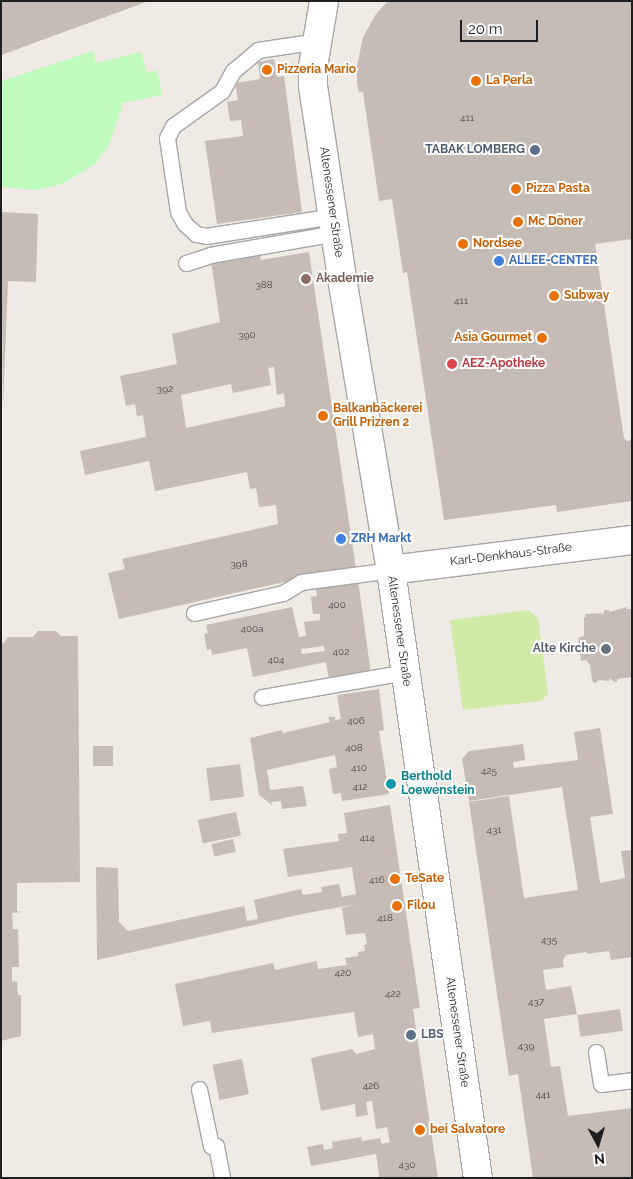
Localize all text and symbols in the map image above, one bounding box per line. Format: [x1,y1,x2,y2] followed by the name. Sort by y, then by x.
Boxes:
[463,10,540,42] scale bar
[468,20,503,38] text: 20 m
[277,63,356,77] place label: Pizzeria Mario
[261,64,273,76] marker: Pizzeria Mario
[486,74,533,88] place label: La Perla
[470,75,482,87] marker: La Perla
[460,112,474,124] house number: 411
[425,143,525,157] place label: TABAK LOMBERG
[529,144,541,156] marker: TABAK LOMBERG
[316,146,346,258] street label: Altenessener Straße
[526,182,590,196] place label: Pizza Pasta
[510,183,522,195] marker: Pizza Pasta
[528,215,583,229] place label: Mc Döner
[512,216,524,228] marker: Mc Döner
[473,237,522,251] place label: Nordsee
[457,238,469,250] marker: Nordsee
[509,254,598,268] place label: ALLEE-CENTER
[493,255,505,267] marker: ALLEE-CENTER
[316,272,374,286] place label: Akademie
[300,273,312,285] marker: Akademie
[255,279,273,291] house number: 388
[564,289,609,303] place label: Subway
[548,290,560,302] marker: Subway
[454,295,468,307] house number: 411
[238,329,256,341] house number: 390
[454,331,532,345] place label: Asia Gourmet
[536,332,548,344] marker: Asia Gourmet
[462,357,545,371] place label: AEZ-Apotheke
[446,358,458,370] marker: AEZ-Apotheke
[157,383,173,395] house number: 392
[333,402,422,430] place label: Balkanbäckerei Grill Prizren 2
[317,410,329,422] marker: Balkanbäckerei Grill Prizren 2
[351,532,411,546] place label: ZRH Markt
[335,533,347,545] marker: ZRH Markt
[449,540,573,570] street label: Karl-Denkhaus-Straße
[230,558,248,570] house number: 398
[384,575,414,687] street label: Altenessener Straße
[328,599,346,611] house number: 400
[240,623,264,635] house number: 400a
[533,642,596,656] place label: Alte Kirche
[600,643,612,655] marker: Alte Kirche
[333,646,349,658] house number: 402
[267,654,285,666] house number: 404
[347,715,365,727] house number: 406
[345,742,363,754] house number: 408
[351,762,367,774] house number: 410
[481,765,497,777] house number: 425
[401,770,474,798] place label: Berthold Loewenstein
[385,778,397,790] marker: Berthold Loewenstein
[353,781,367,793] house number: 412
[486,824,502,836] house number: 431
[359,832,375,844] house number: 414
[405,872,444,886] place label: TeSate
[389,873,401,885] marker: TeSate
[369,874,385,886] house number: 416
[407,899,435,913] place label: Filou
[391,900,403,912] marker: Filou
[377,912,393,924] house number: 418
[541,934,557,946] house number: 435
[335,967,351,979] house number: 420
[442,976,472,1088] street label: Altenessener Straße
[385,988,401,1000] house number: 422
[528,996,544,1008] house number: 437
[421,1028,444,1042] place label: LBS
[405,1029,417,1041] marker: LBS
[518,1040,534,1052] house number: 439
[363,1080,379,1092] house number: 426
[535,1089,551,1101] house number: 441
[573,1119,623,1169] north arrow
[430,1123,505,1137] place label: bei Salvatore
[414,1124,426,1136] marker: bei Salvatore
[593,1150,606,1167] text: N
[399,1159,415,1171] house number: 430

